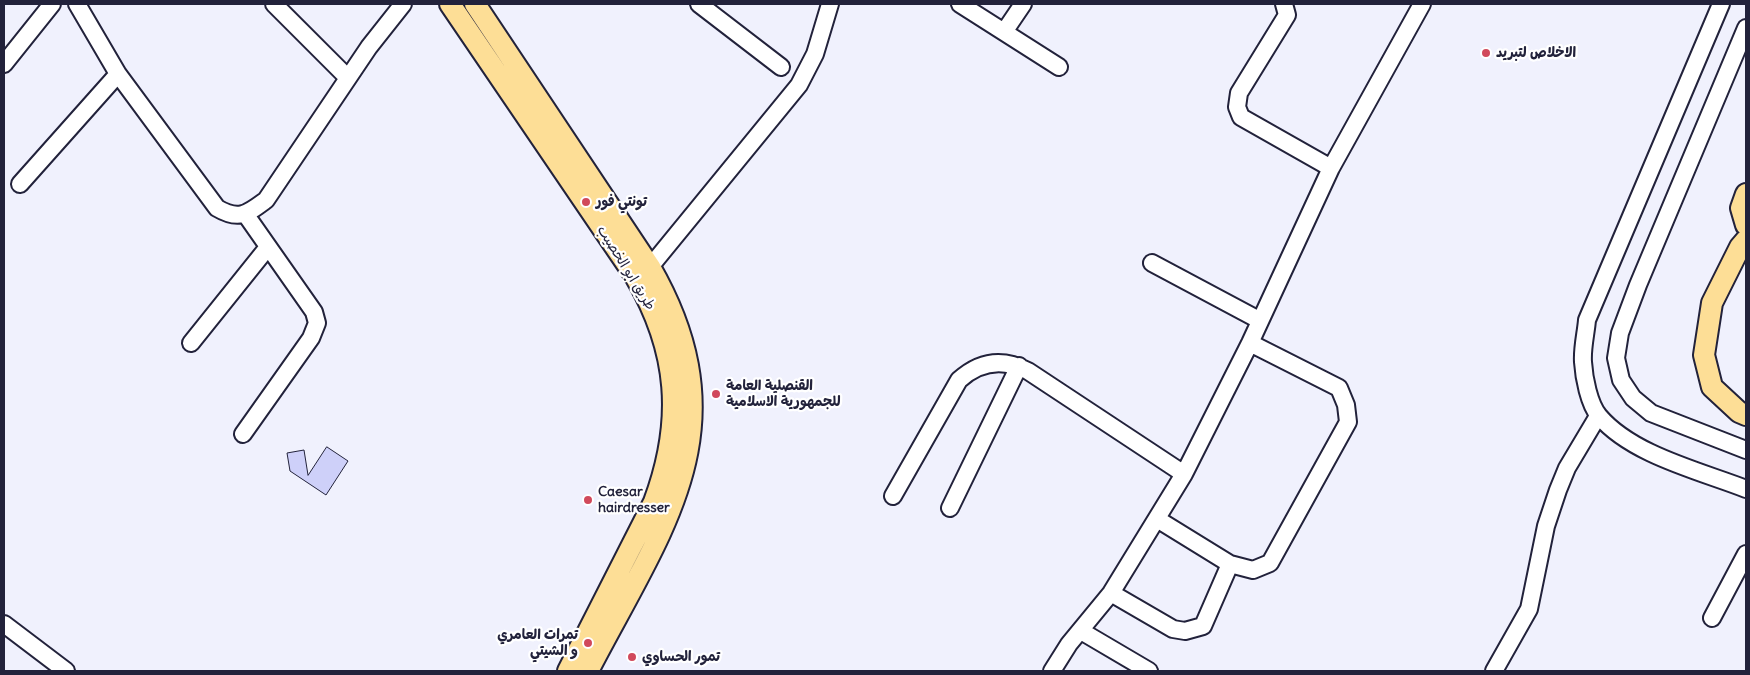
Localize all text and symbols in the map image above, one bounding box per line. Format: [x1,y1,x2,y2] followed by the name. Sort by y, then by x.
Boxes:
[1496,45,1576,61] place label: الاخلاص لتبريد
[1480,47,1492,59] marker: الاخلاص لتبريد
[596,194,647,210] place label: تونتي فور
[580,196,592,208] marker: تونتي فور
[593,223,659,313] street label: طريق ابو الخصيب
[726,378,841,411] place label: القنصلية العامة للجمهورية الاسلامية
[710,388,722,400] marker: القنصلية العامة للجمهورية الاسلامية
[598,484,670,516] place label: Caesar hairdresser
[582,494,594,506] marker: Caesar hairdresser
[497,627,578,660] place label: تمرات العامري و الشيتي
[582,637,594,649] marker: تمرات العامري و الشيتي
[642,649,720,665] place label: تمور الحساوي
[626,651,638,663] marker: تمور الحساوي

